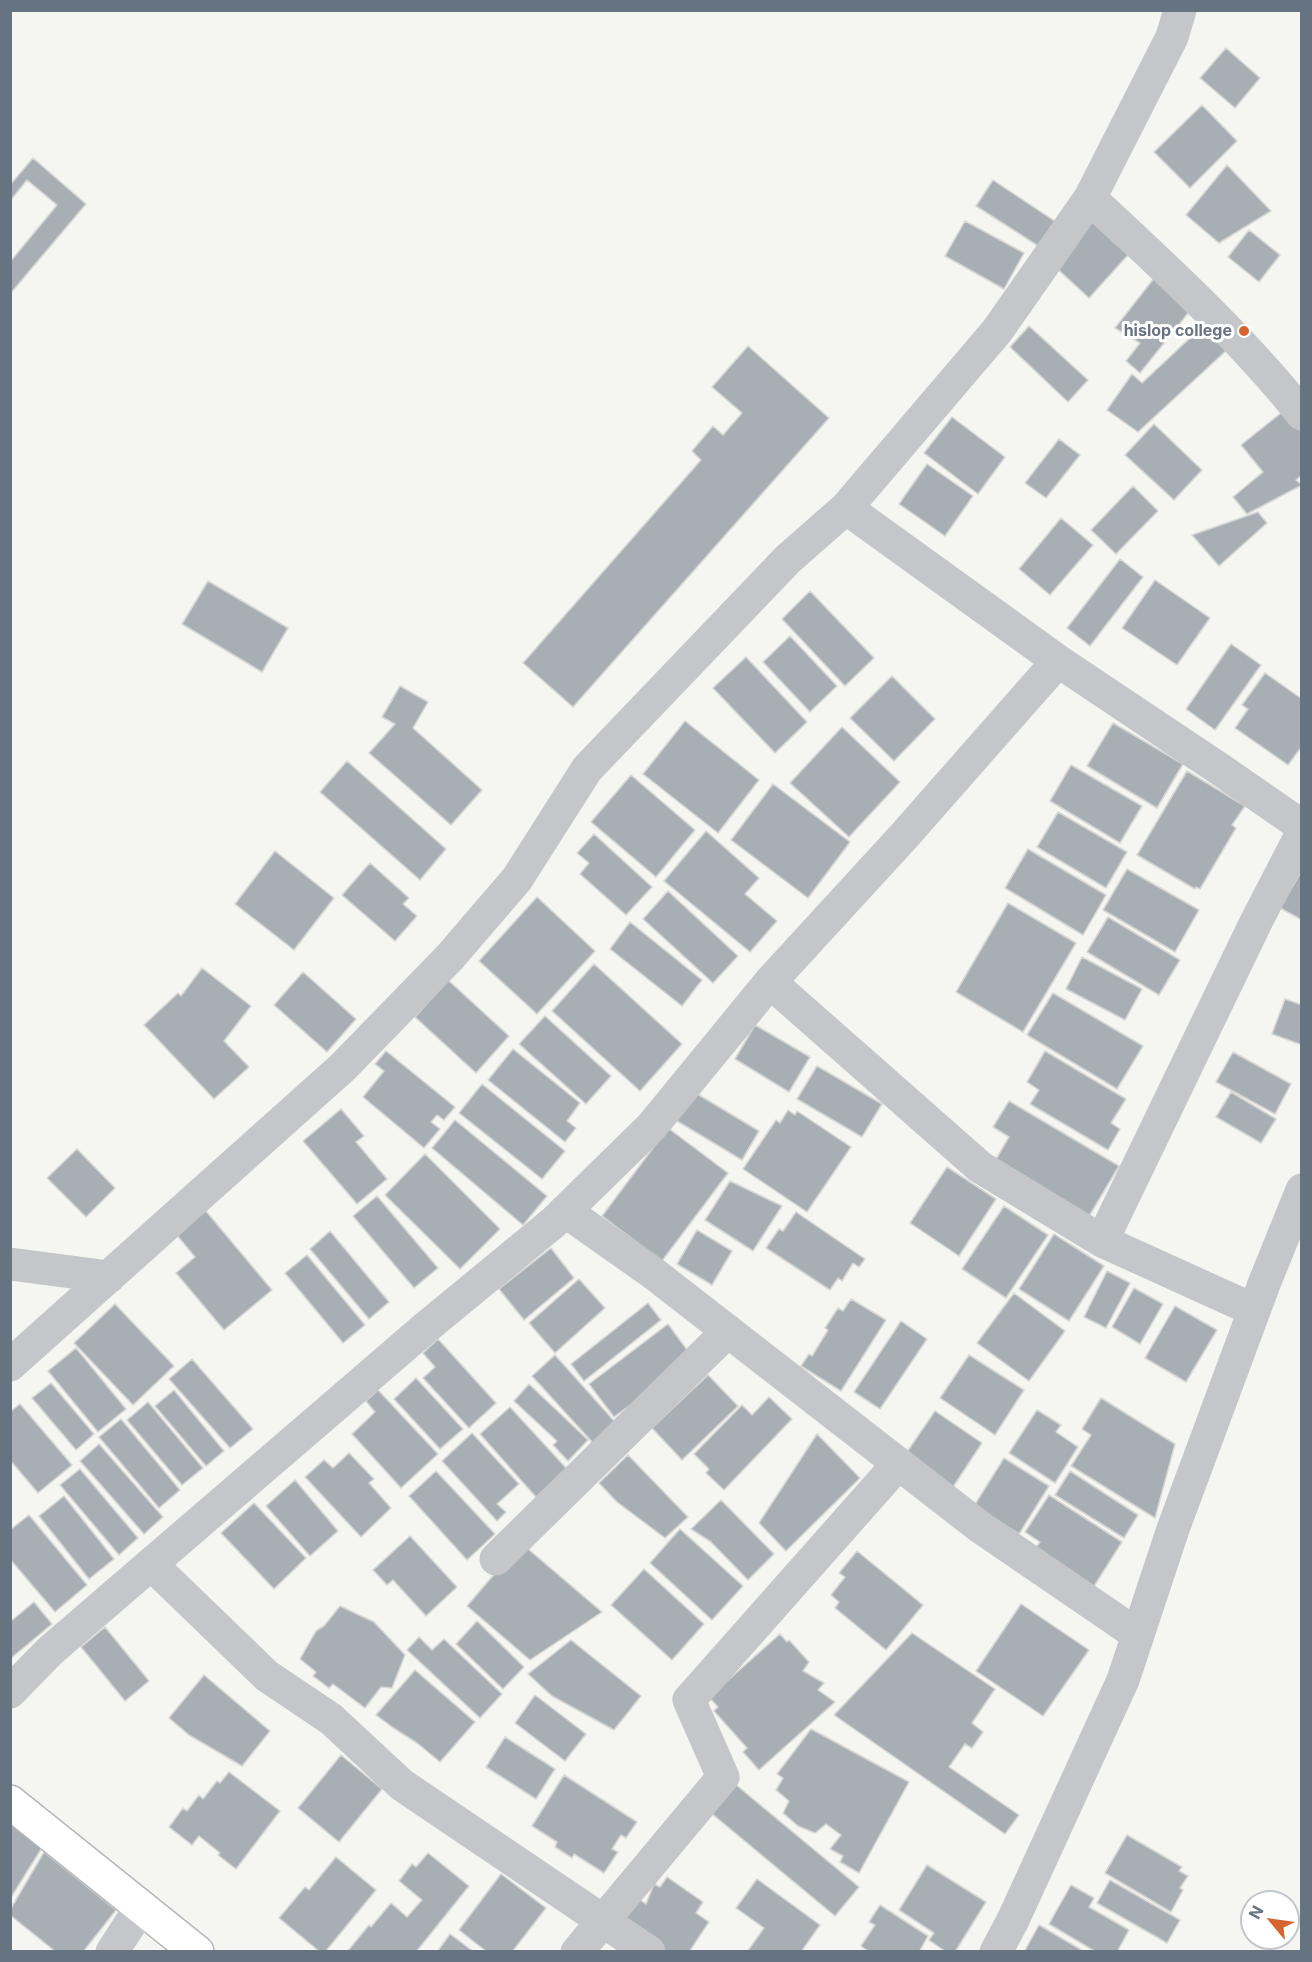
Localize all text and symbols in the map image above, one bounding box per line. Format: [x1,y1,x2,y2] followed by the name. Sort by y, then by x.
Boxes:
[1124,321,1232,341] place label: hislop college
[1237,324,1251,338] marker: hislop college
[1240,1890,1300,1950] north arrow
[1244,1902,1268,1922] text: N

